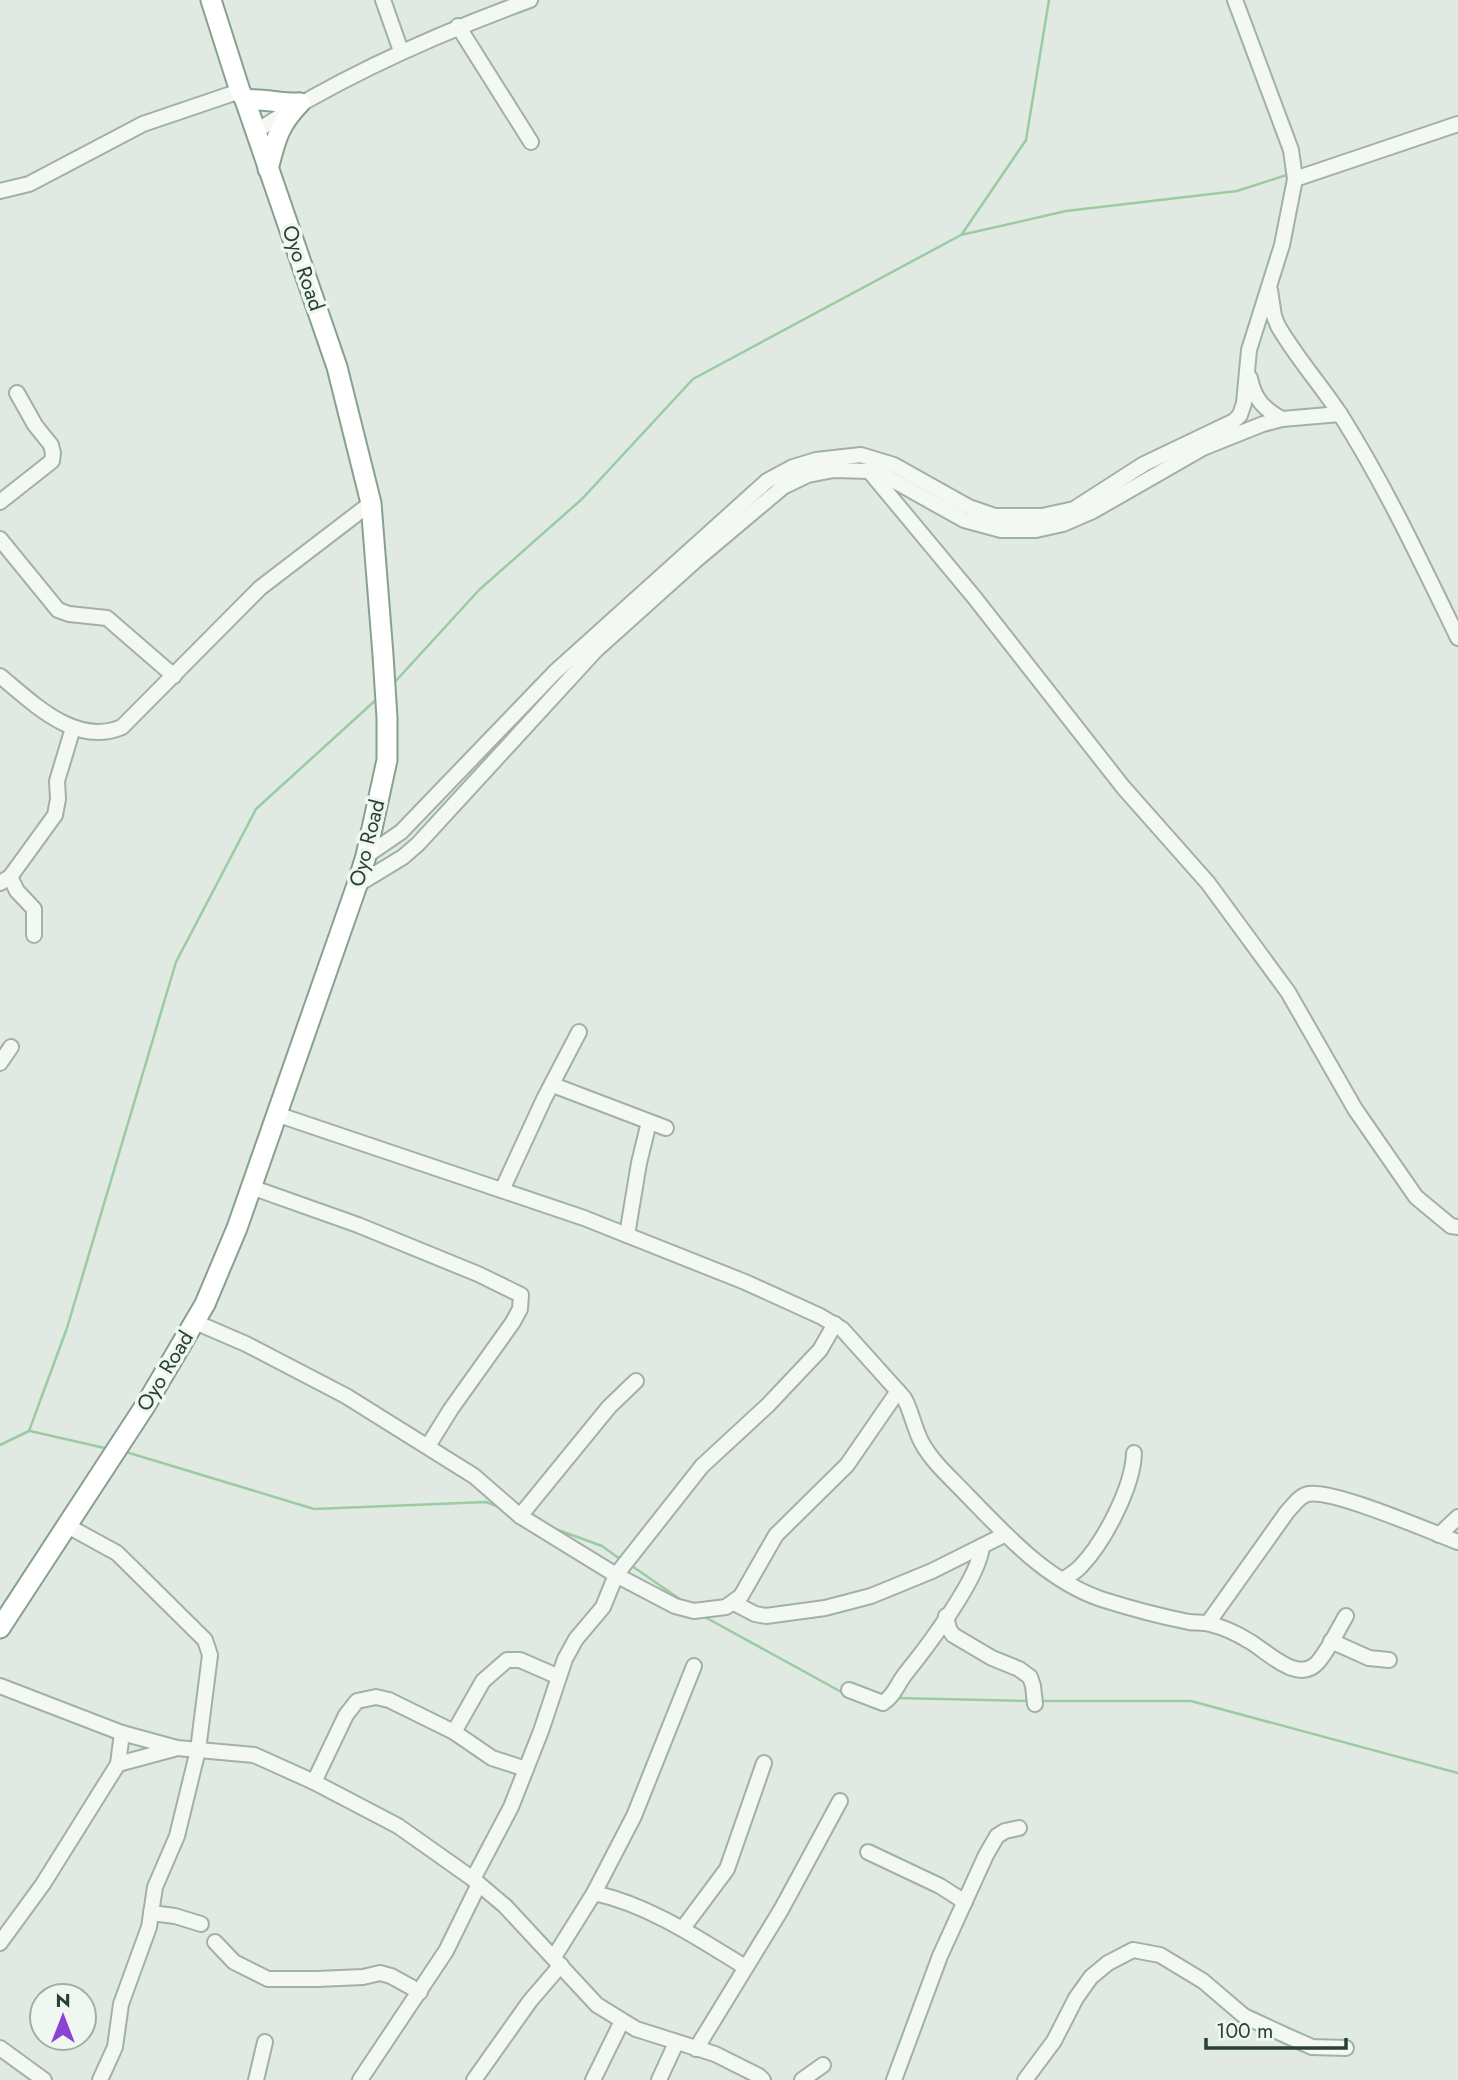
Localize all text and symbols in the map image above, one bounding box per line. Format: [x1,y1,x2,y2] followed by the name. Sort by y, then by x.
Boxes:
[274,221,332,315] street label: Oyo Road
[342,796,392,890] street label: Oyo Road
[129,1325,201,1417] street label: Oyo Road
[28,1982,98,2052] north arrow
[55,1987,71,2014] text: N
[1206,2007,1346,2050] scale bar
[1216,2016,1273,2046] text: 100 m

